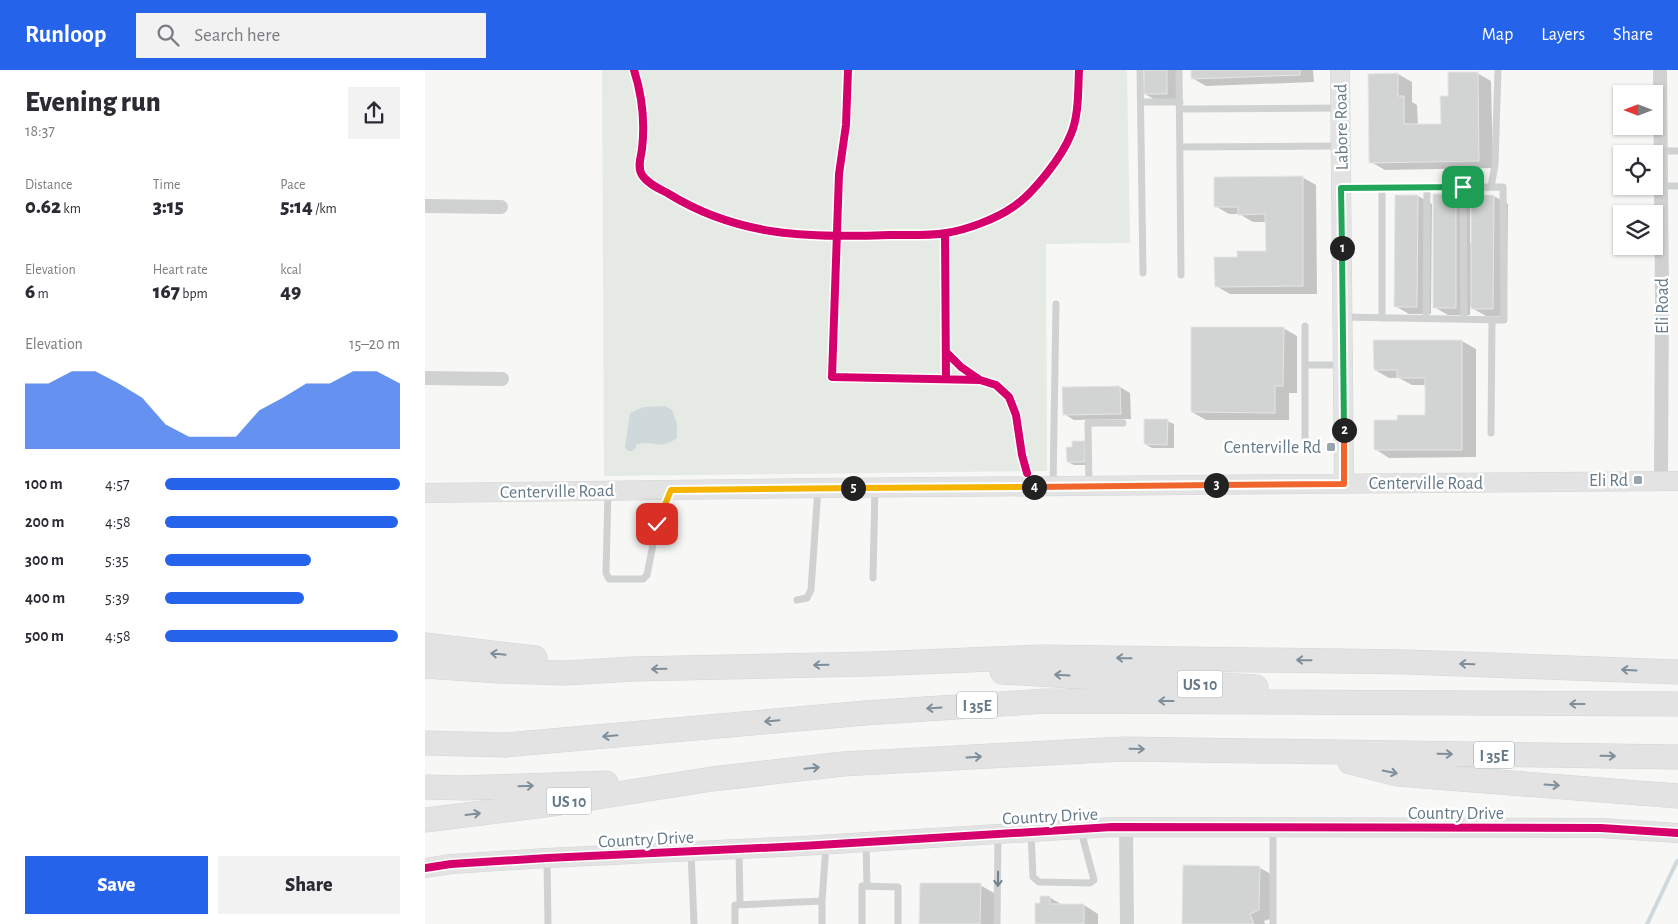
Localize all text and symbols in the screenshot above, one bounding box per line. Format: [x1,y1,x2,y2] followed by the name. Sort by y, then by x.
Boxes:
[136,13,486,58] search box
[154,21,182,49] icon: search
[25,23,106,47] text: Runloop
[194,26,280,45] text: Search here
[1482,26,1513,44] text: Map
[1541,26,1585,44] text: Layers
[1613,26,1653,44] text: Share
[1332,84,1352,170] street label: Labore Road
[1613,85,1663,135] north arrow
[1613,85,1663,255] map controls
[348,87,400,139] button: share
[25,89,161,117] text: Evening run
[25,123,55,139] text: 18:37
[1613,145,1663,195] button: locate
[1442,166,1484,208] pin
[1449,173,1477,201] icon: arrive
[25,178,72,192] text: Distance
[153,178,181,192] text: Time
[280,178,306,192] text: Pace
[25,196,61,217] text: 0.62
[153,196,184,217] text: 3:15
[280,196,313,217] text: 5:14
[61,202,81,216] text: km
[313,202,337,216] text: /km
[1613,205,1663,255] button: layers
[1329,236,1355,260] pin: 1
[1340,241,1345,255] text: 1
[25,263,76,277] text: Elevation
[153,263,208,277] text: Heart rate
[280,263,302,277] text: kcal
[1654,278,1672,334] street label: Eli Road
[25,281,35,302] text: 6
[153,281,180,302] text: 167
[280,281,301,302] text: 49
[35,287,49,301] text: m
[180,287,208,301] text: bpm
[25,336,83,352] text: Elevation
[349,336,400,352] text: 15–20 m
[1331,418,1357,442] pin: 2
[1341,423,1348,437] text: 2
[1224,439,1321,457] place label: Centerville Rd
[1325,441,1337,453] marker: Centerville Rd
[1203,472,1229,498] pin: 3
[1589,472,1628,490] place label: Eli Rd
[1021,474,1047,500] pin: 4
[1632,474,1644,486] marker: Eli Rd
[1369,475,1483,493] street label: Centerville Road
[25,476,63,492] text: 100 m
[105,476,130,492] text: 4:57
[841,476,865,500] pin: 5
[1213,478,1220,492] text: 3
[1031,480,1038,494] text: 4
[850,481,857,495] text: 5
[500,482,614,502] street label: Centerville Road
[636,503,678,545] pin
[643,510,671,538] icon: check
[25,514,65,530] text: 200 m
[105,514,131,530] text: 4:58
[25,552,64,568] text: 300 m
[105,552,129,568] text: 5:35
[25,590,65,606] text: 400 m
[105,590,129,606] text: 5:39
[25,628,64,644] text: 500 m
[105,628,131,644] text: 4:58
[490,649,506,659] one-way arrow
[1117,653,1133,662] one-way arrow
[1297,656,1313,665] one-way arrow
[1459,659,1476,669] one-way arrow
[814,660,830,669] one-way arrow
[651,664,667,673] one-way arrow
[1622,665,1638,674] one-way arrow
[1177,670,1223,698] road number: US 10
[1054,671,1070,680] one-way arrow
[957,692,997,718] road number: I 35E
[1158,696,1174,706] one-way arrow
[1569,699,1586,709] one-way arrow
[926,703,942,713] one-way arrow
[764,716,780,726] one-way arrow
[602,732,618,741] one-way arrow
[1474,742,1514,768] road number: I 35E
[1128,744,1144,754] one-way arrow
[1437,749,1453,759] one-way arrow
[1600,751,1616,761] one-way arrow
[966,752,982,761] one-way arrow
[804,763,820,773] one-way arrow
[1382,768,1398,777] one-way arrow
[518,781,534,790] one-way arrow
[1544,781,1560,790] one-way arrow
[547,788,591,814] road number: US 10
[1002,805,1098,828] street label: Country Drive
[1408,805,1504,823] street label: Country Drive
[465,809,481,819] one-way arrow
[598,828,694,851] street label: Country Drive
[25,856,208,914] button: Save
[218,856,400,914] button: Share
[993,870,1003,887] one-way arrow

